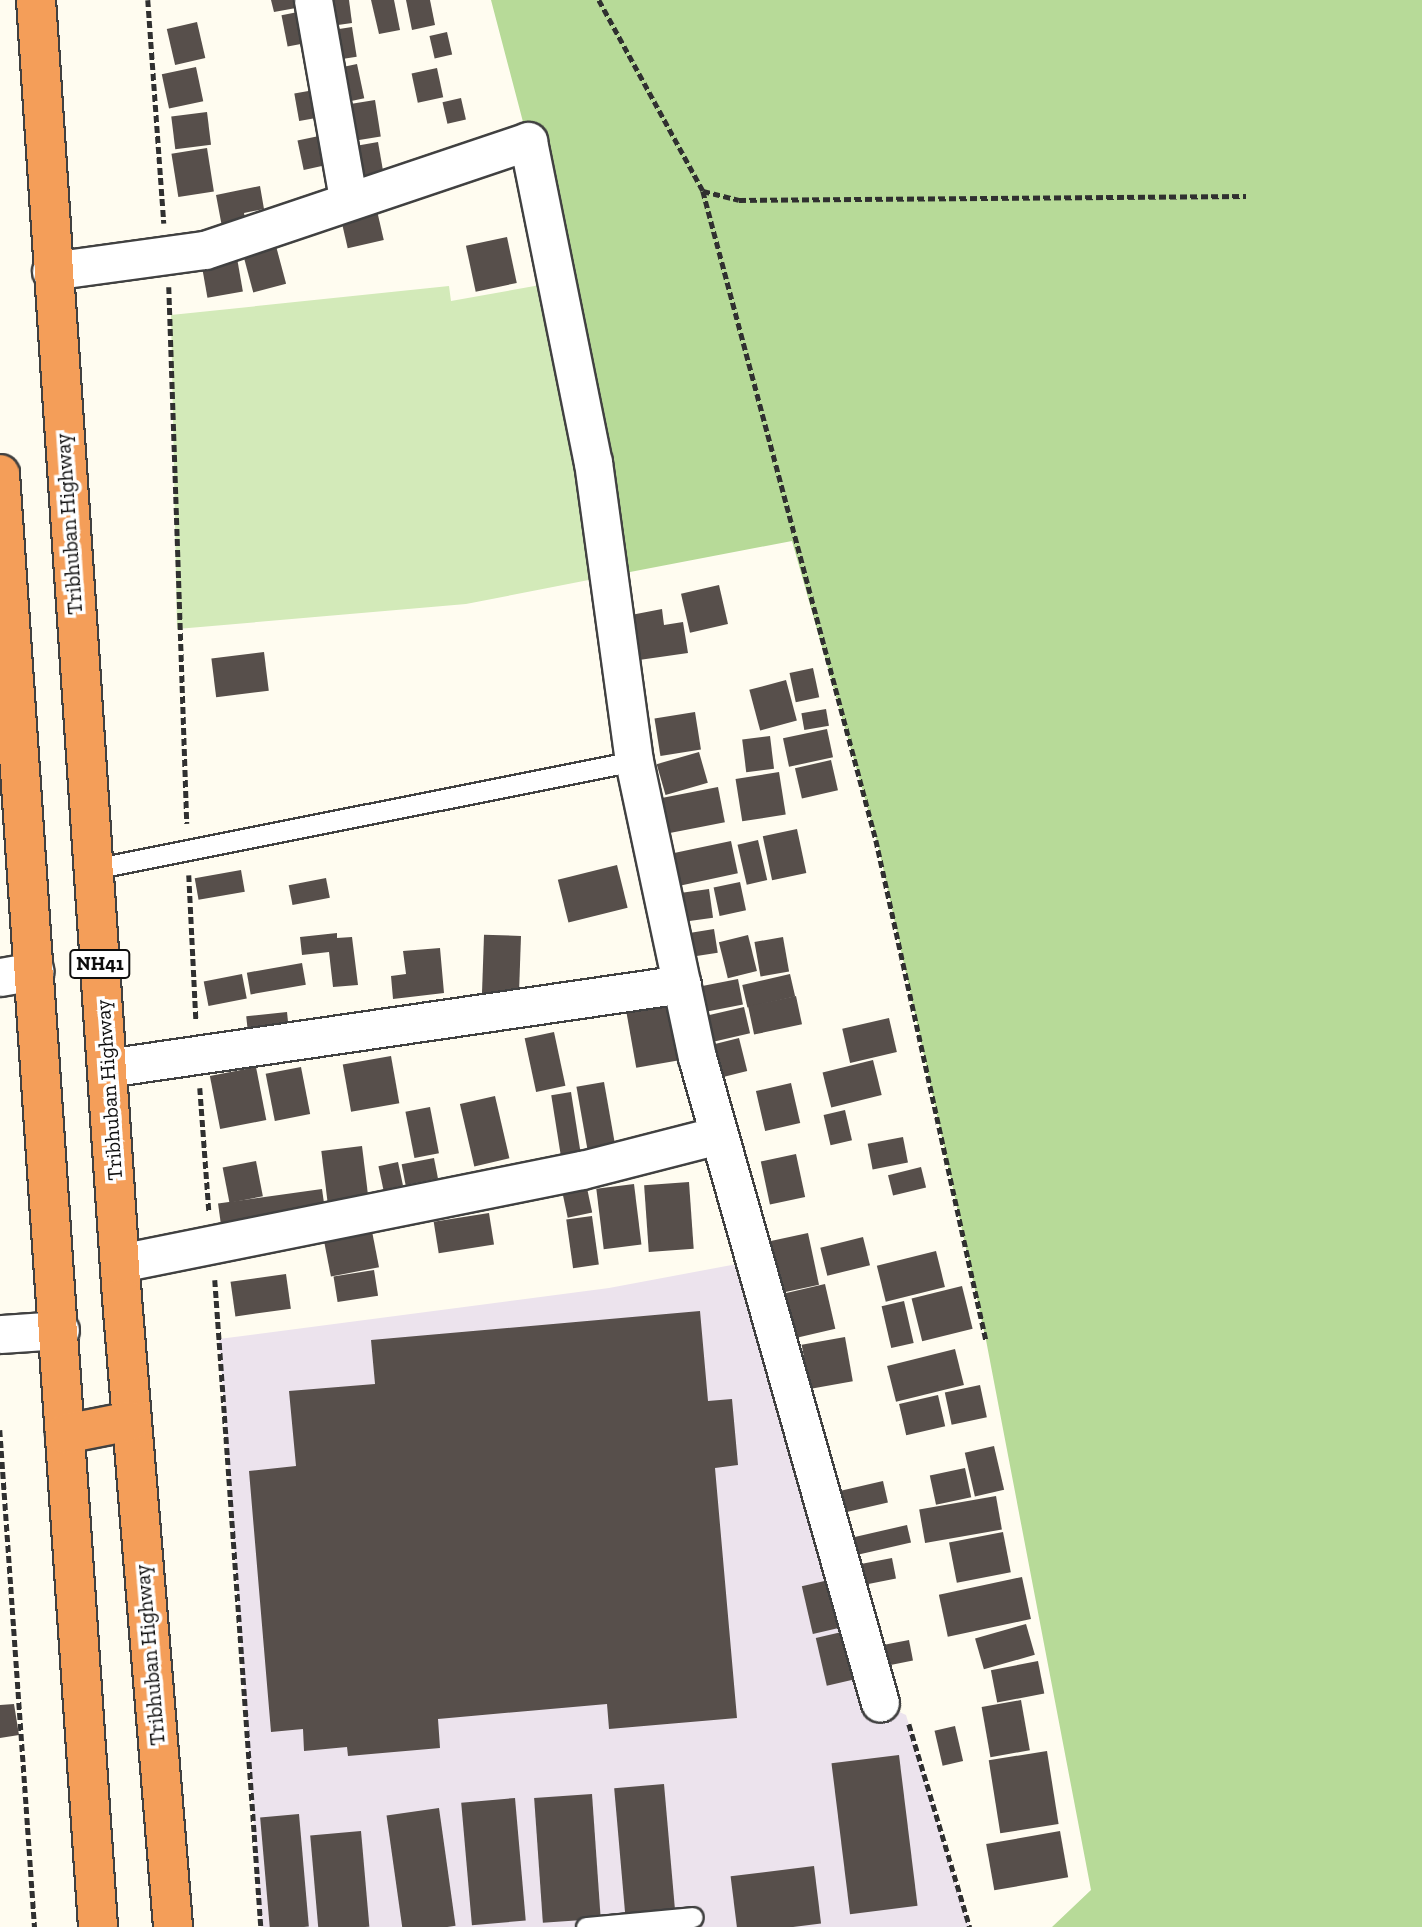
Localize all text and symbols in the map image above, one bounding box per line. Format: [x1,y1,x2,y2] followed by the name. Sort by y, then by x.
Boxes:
[50,433,88,615] street label: Tribhuban Highway
[68,948,132,980] road number: NH41
[90,999,128,1181] street label: Tribhuban Highway
[130,1564,170,1746] street label: Tribhuban Highway

